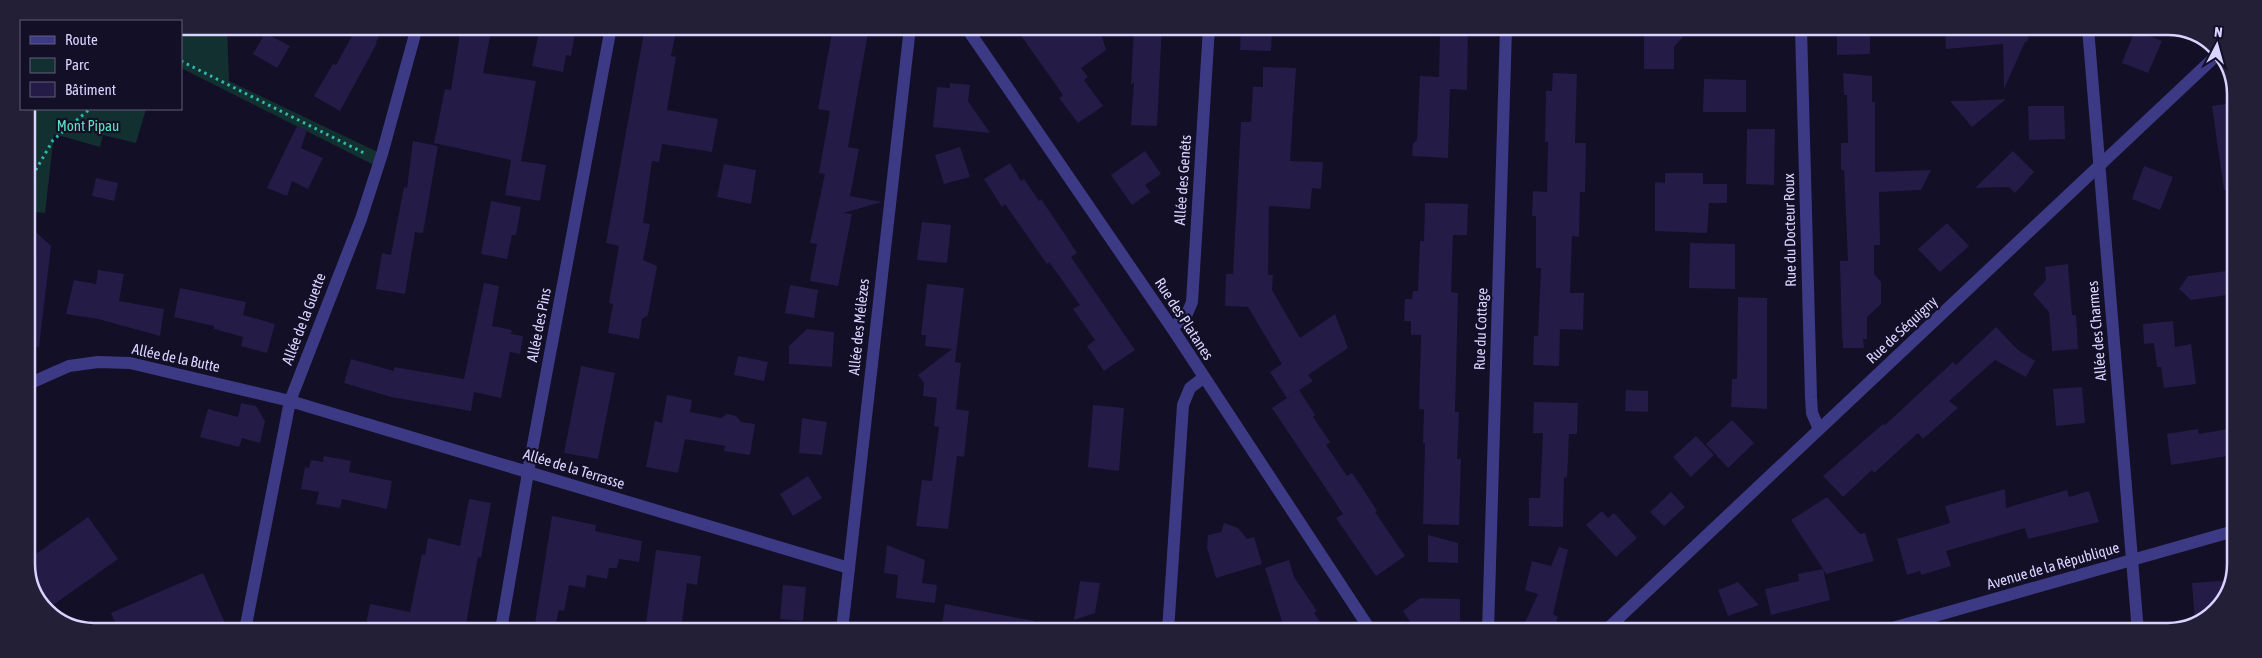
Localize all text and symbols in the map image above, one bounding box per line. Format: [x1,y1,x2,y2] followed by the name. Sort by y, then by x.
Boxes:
[20,20,182,110] legend
[2192,20,2242,70] north arrow
[2213,24,2223,40] text: N
[65,31,98,48] text: Route
[65,56,89,73] text: Parc
[65,81,116,98] text: Bâtiment
[57,117,119,134] park label: Mont Pipau
[1171,134,1194,226] street label: Allée des Genêts
[1780,173,1799,287] street label: Rue du Docteur Roux
[278,270,329,367] street label: Allée de la Guette
[1152,275,1217,363] street label: Rue des Platanes
[845,278,872,376] street label: Allée des Mélèzes
[2084,280,2109,382] street label: Allée des Charmes
[523,286,554,363] street label: Allée des Pins
[1471,287,1490,370] street label: Rue du Cottage
[1863,293,1940,367] street label: Rue de Séquigny
[131,340,222,375] street label: Allée de la Butte
[521,445,627,492] street label: Allée de la Terrasse
[1985,538,2121,593] street label: Avenue de la République

